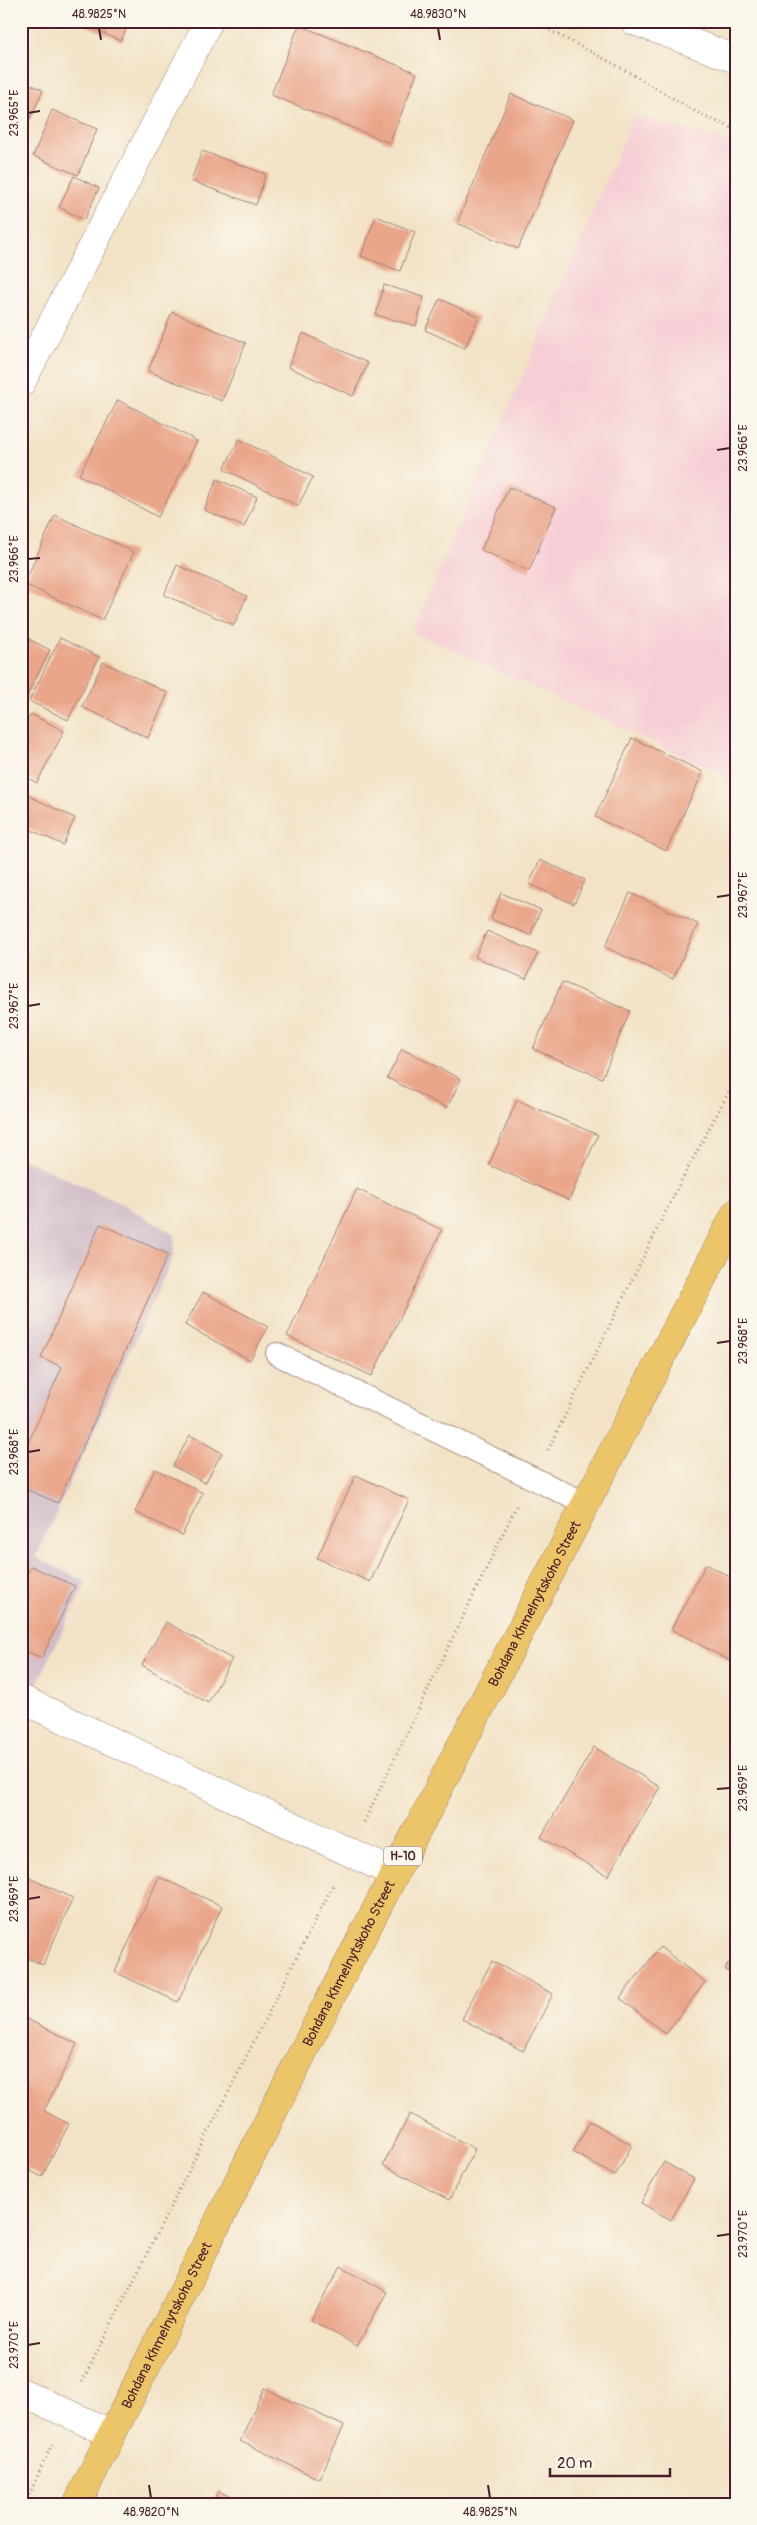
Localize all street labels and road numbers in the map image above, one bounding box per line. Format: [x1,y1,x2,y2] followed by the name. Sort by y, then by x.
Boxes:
[484,1517,584,1689] street label: Bohdana Khmelnytskoho Street
[384,1846,422,1865] road number: Н-10
[299,1877,398,2049] street label: Bohdana Khmelnytskoho Street
[118,2239,215,2411] street label: Bohdana Khmelnytskoho Street

